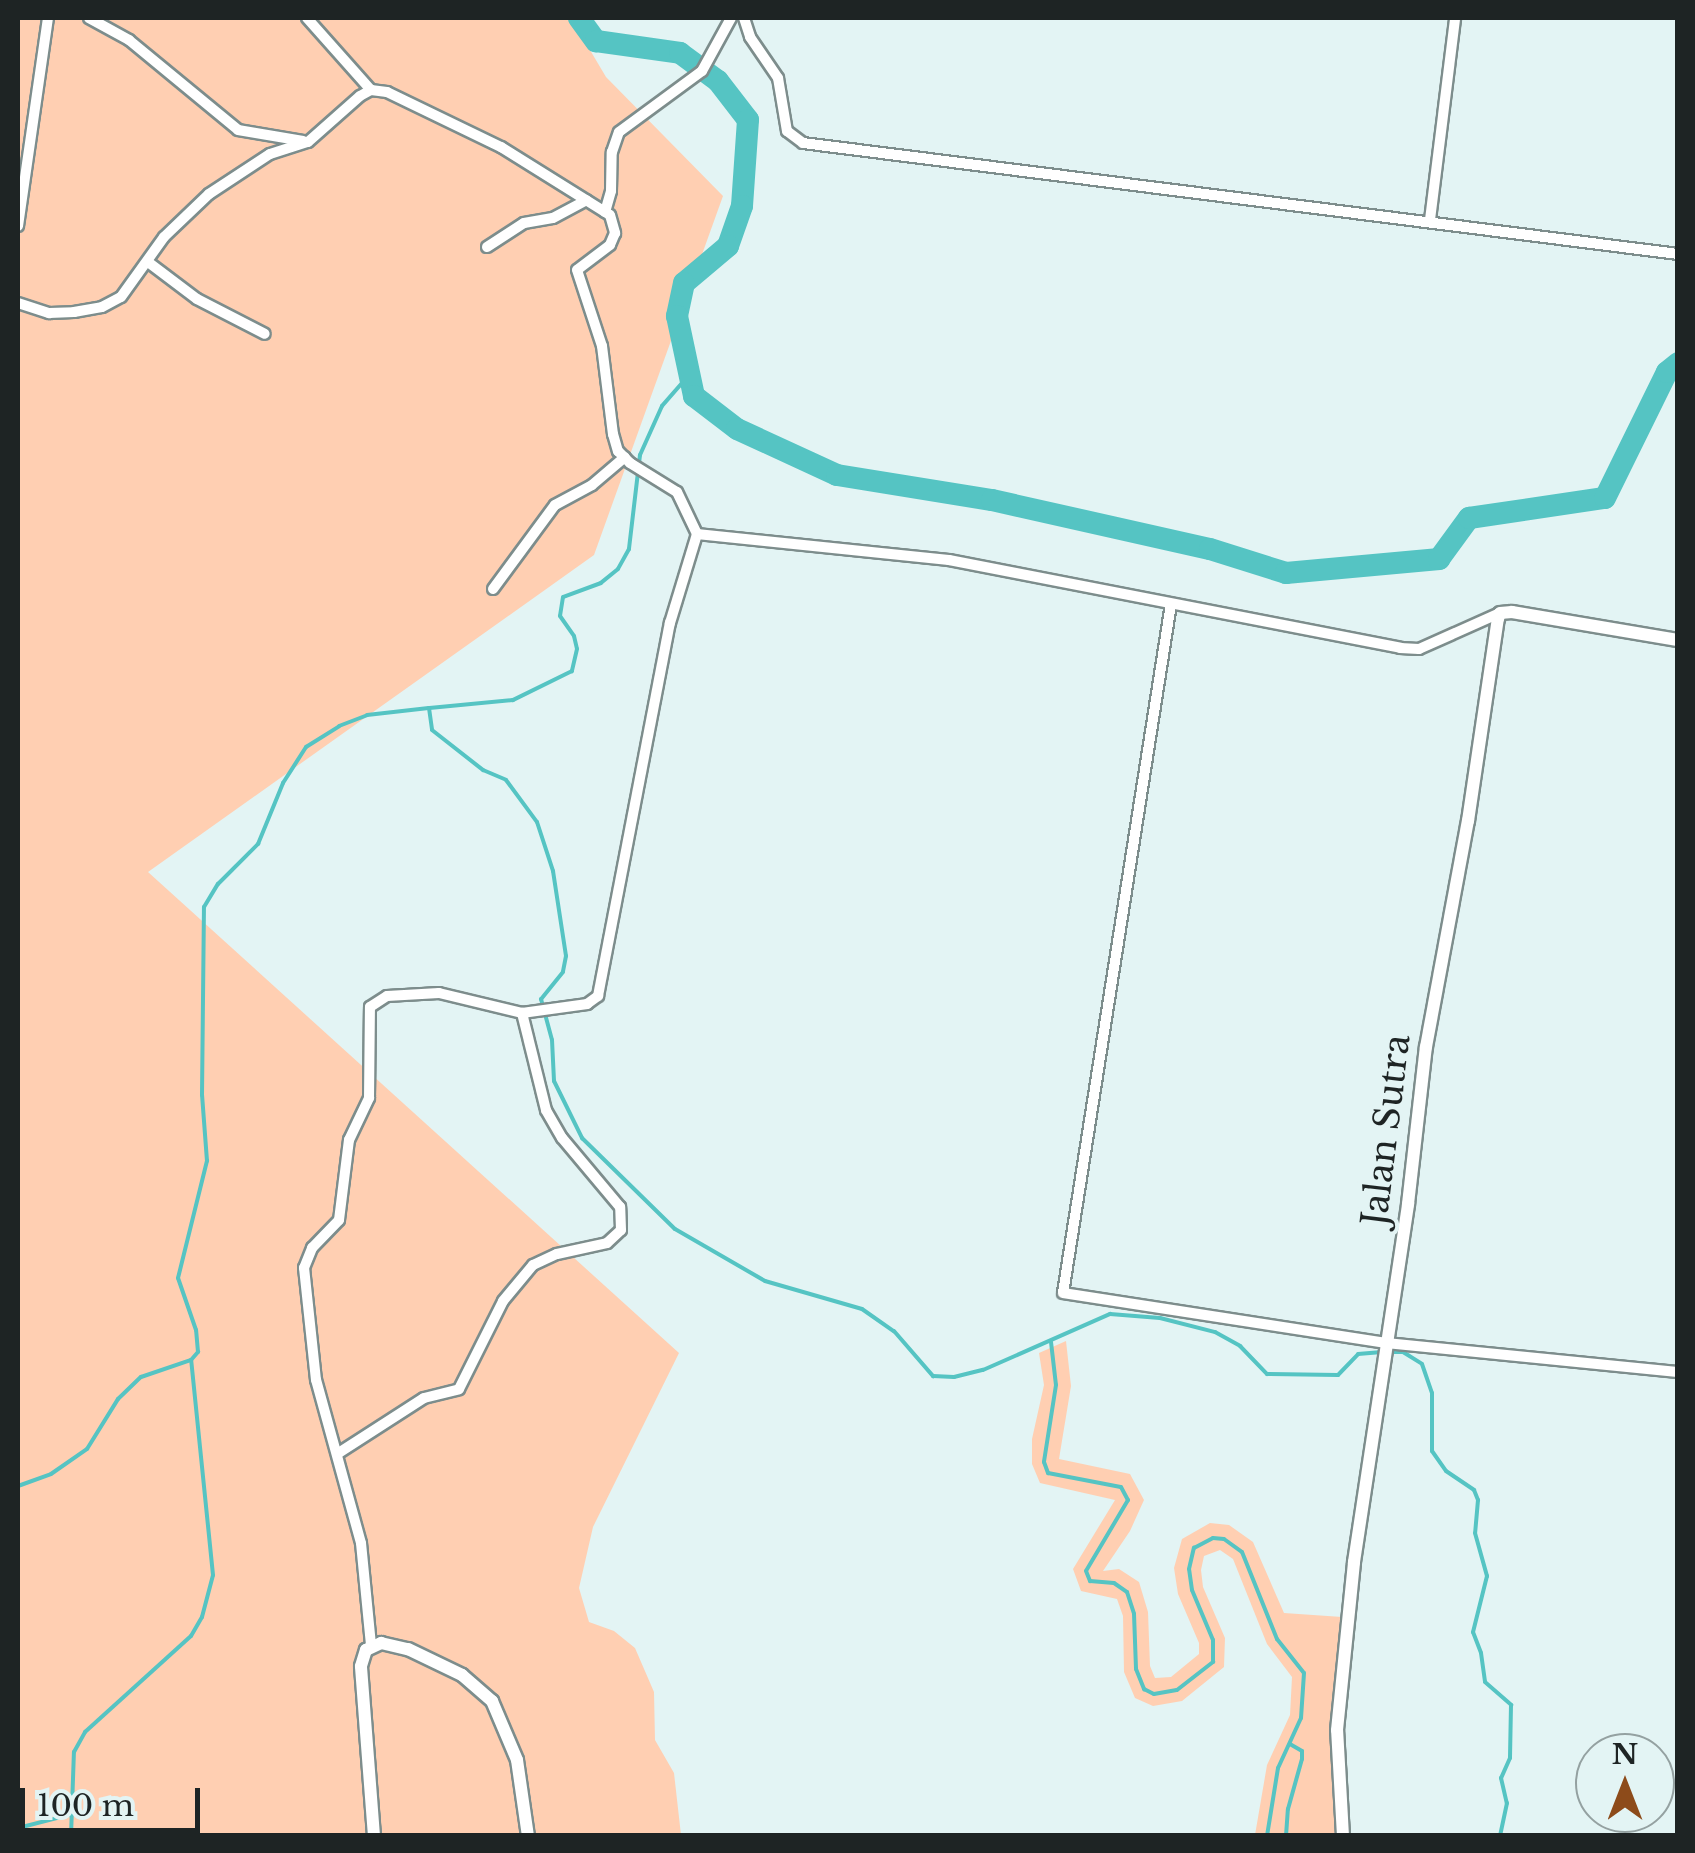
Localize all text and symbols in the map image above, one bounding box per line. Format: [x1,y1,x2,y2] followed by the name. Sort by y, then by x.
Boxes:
[1353,1032,1419,1228] street label: Jalan Sutra
[1575,1733,1675,1833] north arrow
[1612,1737,1638,1772] text: N
[25,1768,205,1830] scale bar
[37,1787,134,1824] text: 100 m

